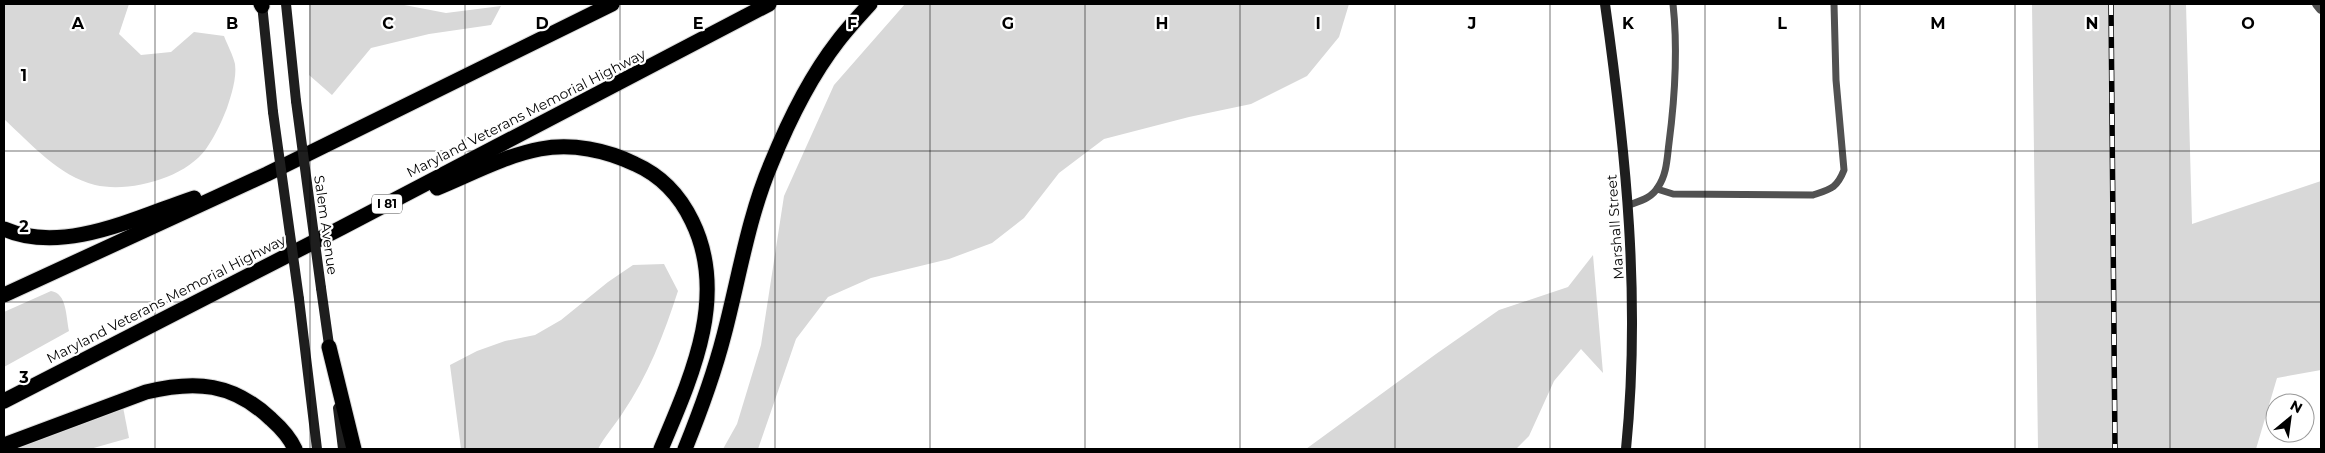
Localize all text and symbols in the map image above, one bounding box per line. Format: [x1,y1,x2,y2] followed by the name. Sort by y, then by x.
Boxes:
[71,14,85,33] text: A
[226,14,238,33] text: B
[382,14,394,33] text: C
[535,14,549,33] text: D
[693,14,703,33] text: E
[847,14,857,33] text: F
[1002,14,1014,33] text: G
[1156,14,1168,33] text: H
[1315,14,1321,33] text: I
[1467,14,1476,33] text: J
[1622,14,1635,33] text: K
[1777,14,1787,33] text: L
[1930,14,1946,33] text: M
[2086,14,2098,33] text: N
[2241,14,2255,33] text: O
[403,44,649,181] street label: Maryland Veterans Memorial Highway
[21,66,27,85] text: 1
[310,174,342,276] street label: Salem Avenue
[1602,174,1628,280] street label: Marshall Street
[372,194,402,213] road number: I 81
[19,217,29,236] text: 2
[43,230,289,367] street label: Maryland Veterans Memorial Highway
[18,368,29,387] text: 3
[2265,393,2315,443] north arrow
[2287,396,2306,417] text: N

